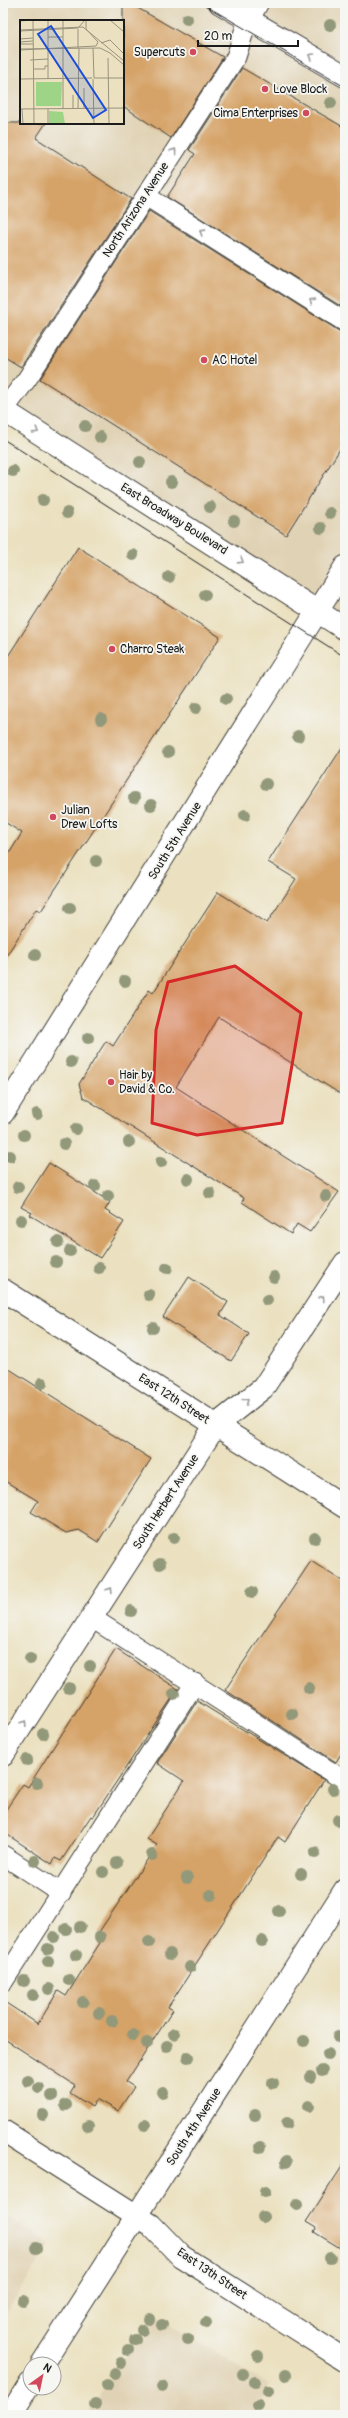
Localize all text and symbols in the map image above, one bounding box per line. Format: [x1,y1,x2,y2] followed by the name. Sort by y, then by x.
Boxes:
[20,20,124,124] inset map
[198,22,298,48] scale bar
[204,29,233,44] text: 20 m
[134,45,186,60] place label: Supercuts
[188,47,198,57] marker: Supercuts
[308,53,315,61] one-way arrow
[273,82,327,97] place label: Love Block
[260,84,270,94] marker: Love Block
[213,106,299,121] place label: Cima Enterprises
[301,108,311,118] marker: Cima Enterprises
[170,149,177,156] one-way arrow
[100,159,172,260] street label: North Arizona Avenue
[199,229,206,236] one-way arrow
[309,299,316,306] one-way arrow
[212,353,258,368] place label: AC Hotel
[199,355,209,365] marker: AC Hotel
[32,427,39,434] one-way arrow
[118,480,231,558] street label: East Broadway Boulevard
[236,556,243,563] one-way arrow
[120,642,184,657] place label: Charro Steak
[107,644,117,654] marker: Charro Steak
[145,799,205,883] street label: South 5th Avenue
[61,803,118,832] place label: Julian Drew Lofts
[48,812,58,822] marker: Julian Drew Lofts
[119,1068,175,1097] place label: Hair by David & Co.
[106,1077,116,1087] marker: Hair by David & Co.
[318,1295,325,1302] one-way arrow
[136,1370,212,1428] street label: East 12th Street
[241,1399,248,1406] one-way arrow
[130,1452,202,1552] street label: South Herbert Avenue
[105,1587,112,1594] one-way arrow
[19,1720,27,1727] one-way arrow
[163,2085,225,2169] street label: South 4th Avenue
[174,2245,250,2303] street label: East 13th Street
[22,2356,62,2396] north arrow
[41,2361,54,2376] text: N

